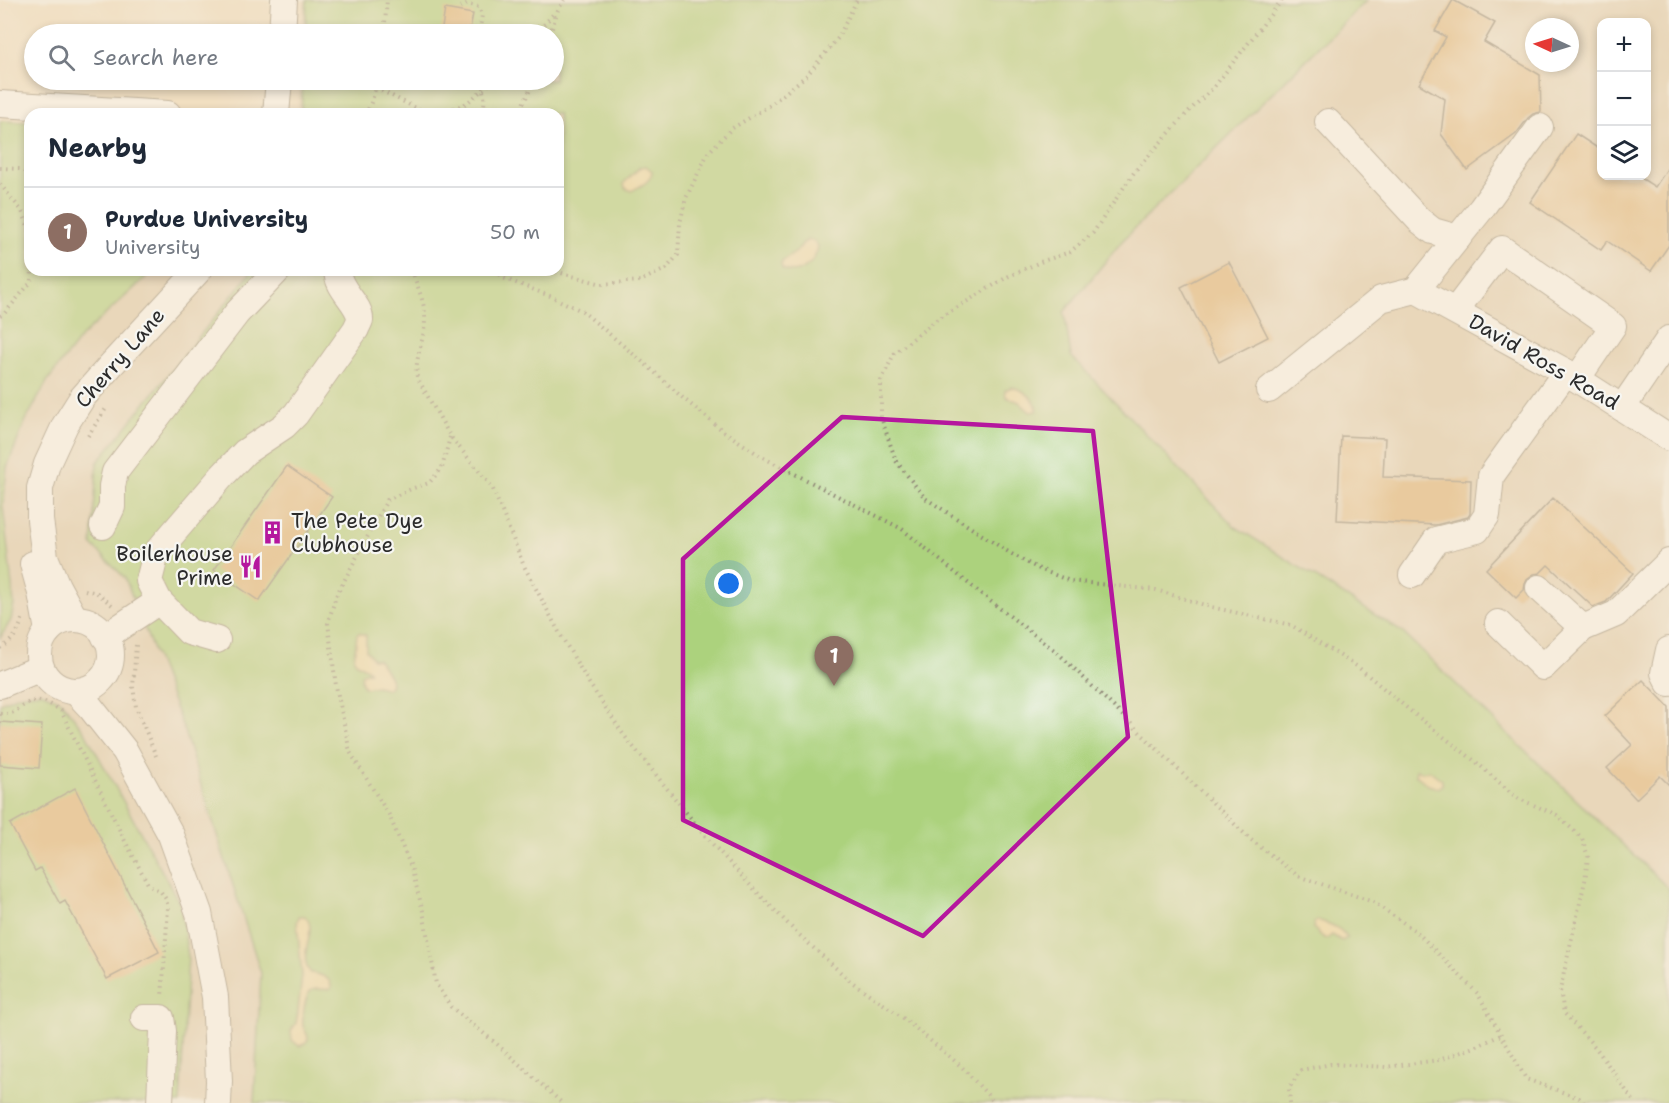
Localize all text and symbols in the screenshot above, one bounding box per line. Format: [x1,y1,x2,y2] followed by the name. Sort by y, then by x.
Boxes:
[1525,18,1579,72] north arrow
[1597,18,1651,180] map controls
[1597,18,1651,72] button: +
[24,24,564,90] search box
[45,41,78,74] icon: search
[93,43,219,72] text: Search here
[1597,72,1651,126] button: −
[1597,126,1651,180] button: layers
[48,130,147,165] text: Nearby
[105,205,308,234] text: Purdue University
[63,219,72,245] text: 1
[490,219,540,245] text: 50 m
[105,234,201,260] text: University
[69,302,171,414] street label: Cherry Lane
[1464,307,1624,417] street label: David Ross Road
[291,507,423,559] place label: The Pete Dye Clubhouse
[260,520,286,546] building icon: The Pete Dye Clubhouse
[116,540,233,592] place label: Boilerhouse Prime
[238,553,264,579] restaurant icon: Boilerhouse Prime
[714,569,743,598] your location
[814,636,854,686] pin: 1

